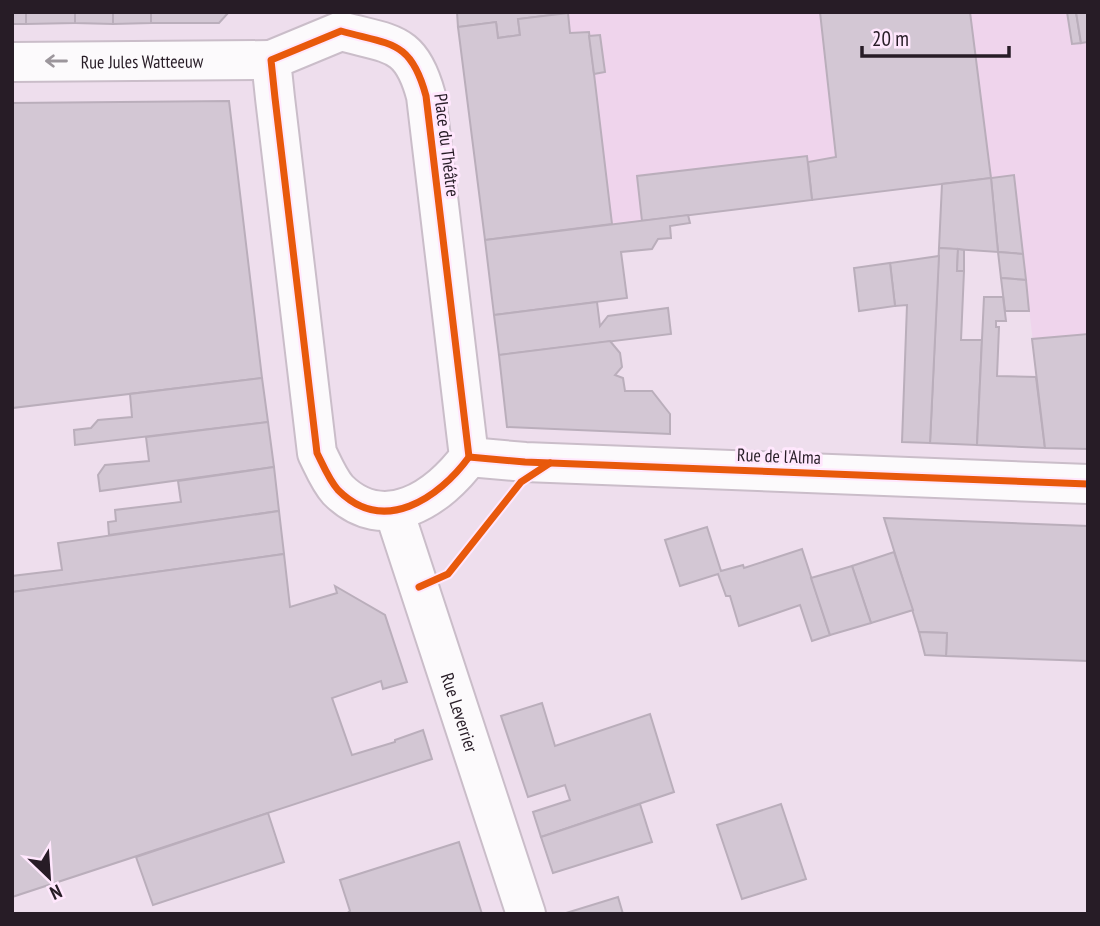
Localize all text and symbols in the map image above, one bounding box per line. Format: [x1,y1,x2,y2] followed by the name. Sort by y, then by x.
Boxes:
[862,14,1009,58] scale bar
[872,25,909,52] text: 20 m
[81,49,204,73] street label: Rue Jules Watteeuw
[45,55,68,68] one-way arrow
[429,92,465,198] street label: Place du Théâtre
[737,443,821,469] street label: Rue de l'Alma
[436,670,484,755] street label: Rue Leverrier
[14,842,84,912] north arrow
[46,879,66,905] text: N

